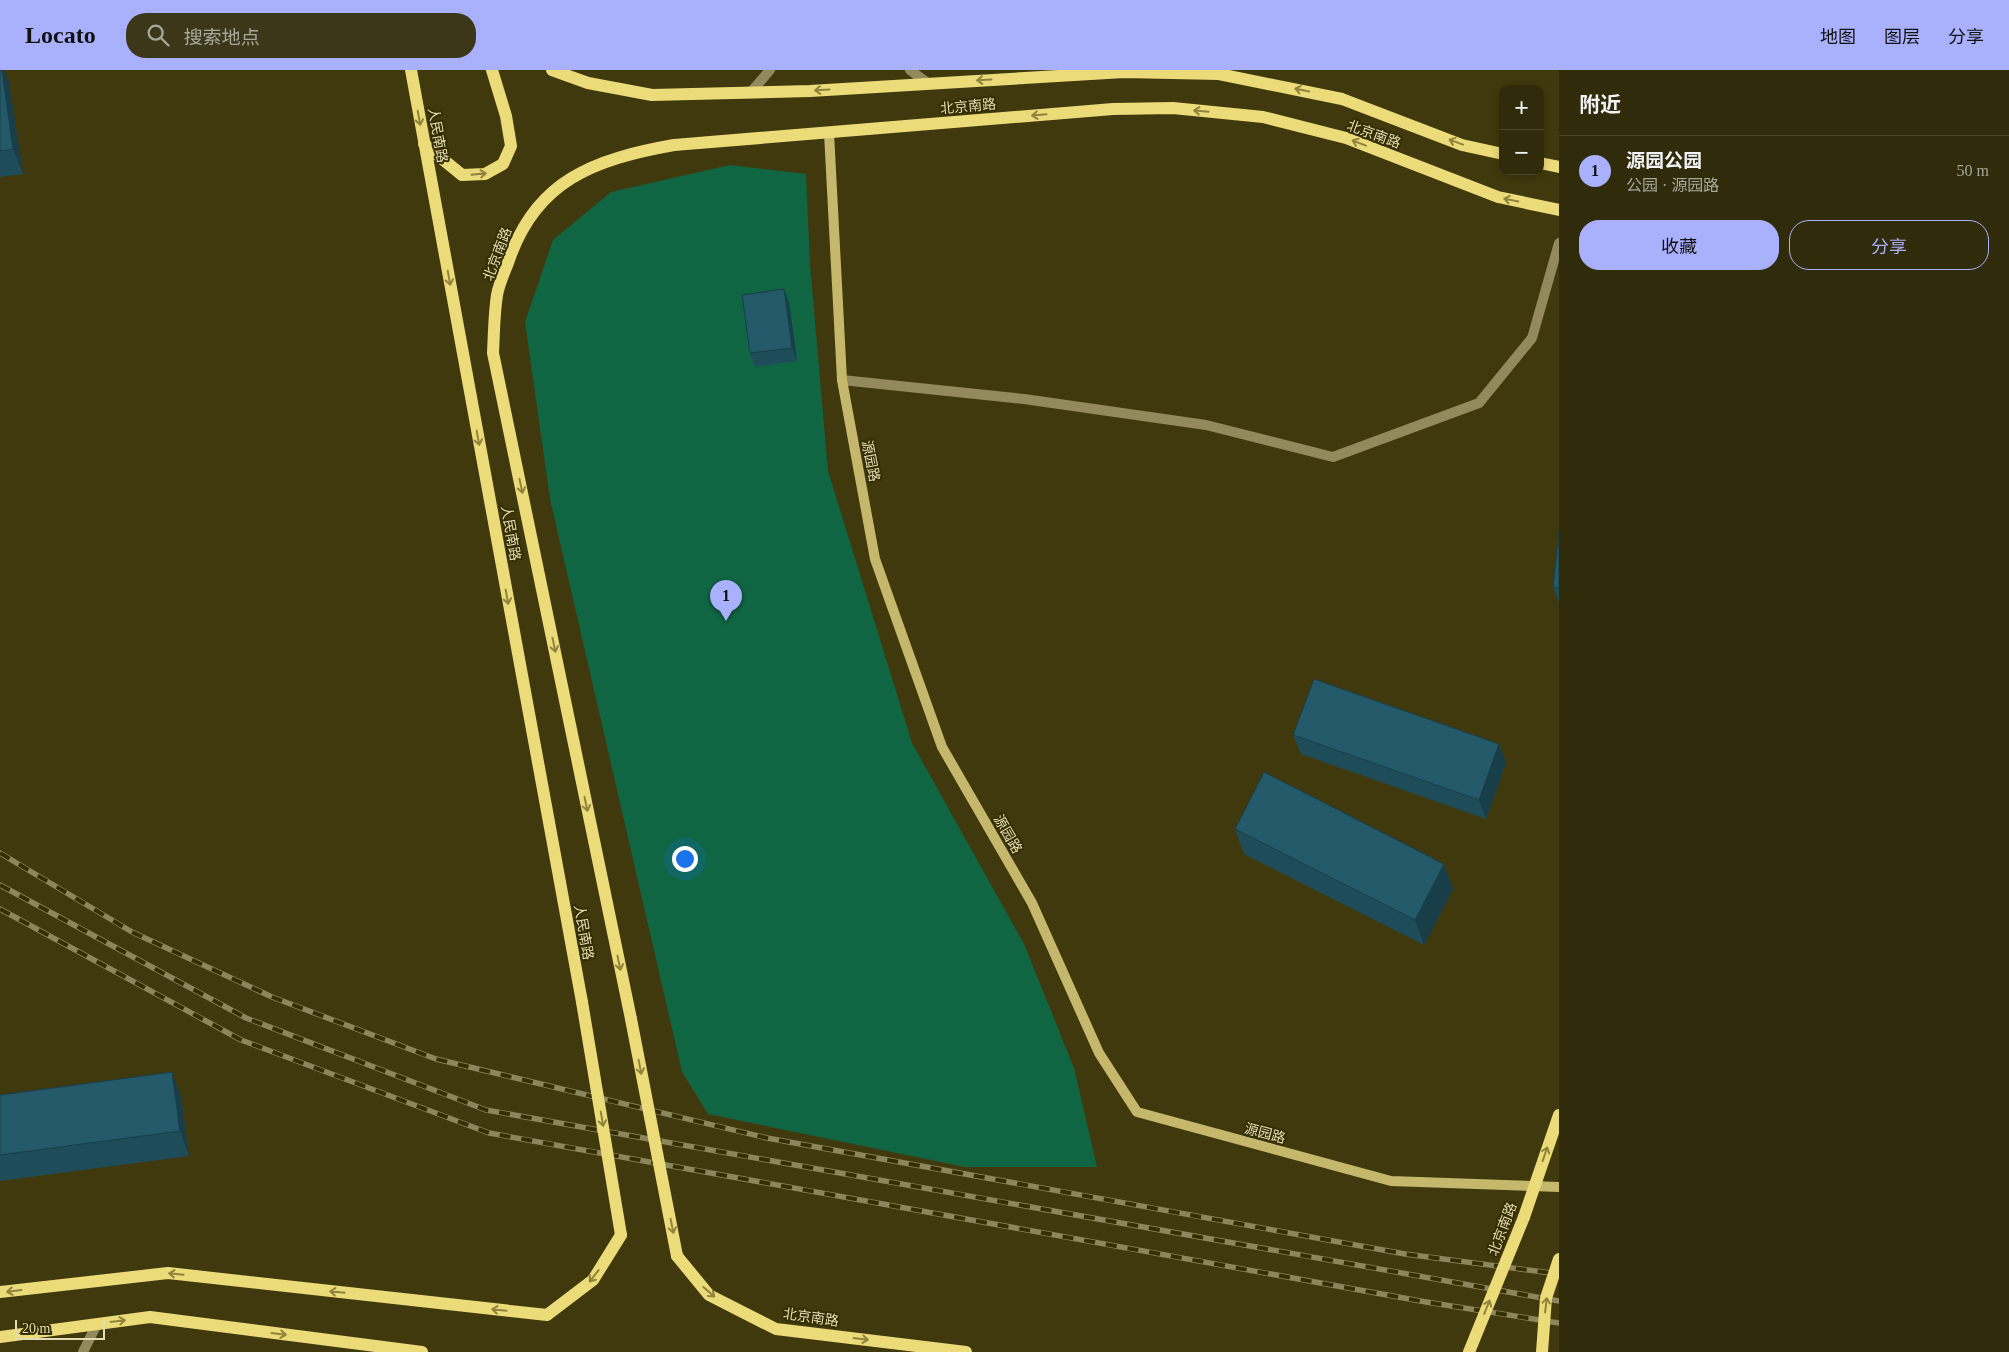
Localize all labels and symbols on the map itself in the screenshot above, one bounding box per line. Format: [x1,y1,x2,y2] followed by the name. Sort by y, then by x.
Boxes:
[976,76,992,85] one-way arrow
[814,85,830,94] one-way arrow
[1295,85,1311,94] one-way arrow
[939,96,997,116] street label: 北京南路
[425,106,450,164] street label: 人民南路
[1193,106,1209,115] one-way arrow
[415,110,425,126] one-way arrow
[1031,110,1047,120] one-way arrow
[1345,117,1403,151] street label: 北京南路
[1448,137,1464,146] one-way arrow
[1352,138,1367,147] one-way arrow
[471,169,487,179] one-way arrow
[1504,195,1520,204] one-way arrow
[479,225,515,283] street label: 北京南路
[444,269,454,285] one-way arrow
[474,429,483,445] one-way arrow
[859,439,882,483] street label: 源园路
[516,478,526,494] one-way arrow
[498,504,523,562] street label: 人民南路
[710,580,742,621] pin: 1
[503,589,513,605] one-way arrow
[549,637,559,653] one-way arrow
[582,796,592,812] one-way arrow
[991,812,1025,856] street label: 源园路
[672,846,698,872] your location
[571,903,596,961] street label: 人民南路
[615,955,624,971] one-way arrow
[636,1058,645,1074] one-way arrow
[597,1110,607,1126] one-way arrow
[1243,1121,1287,1146] street label: 源园路
[1541,1147,1550,1163] one-way arrow
[1484,1200,1520,1258] street label: 北京南路
[667,1218,677,1234] one-way arrow
[168,1269,184,1279] one-way arrow
[589,1269,600,1282] one-way arrow
[7,1286,23,1296] one-way arrow
[329,1287,345,1297] one-way arrow
[703,1287,716,1298] one-way arrow
[1541,1297,1551,1313] one-way arrow
[1483,1300,1492,1315] one-way arrow
[491,1305,507,1315] one-way arrow
[782,1305,840,1329] street label: 北京南路
[109,1316,125,1326] one-way arrow
[15,1317,105,1340] scale bar
[271,1329,287,1339] one-way arrow
[853,1334,869,1344] one-way arrow

